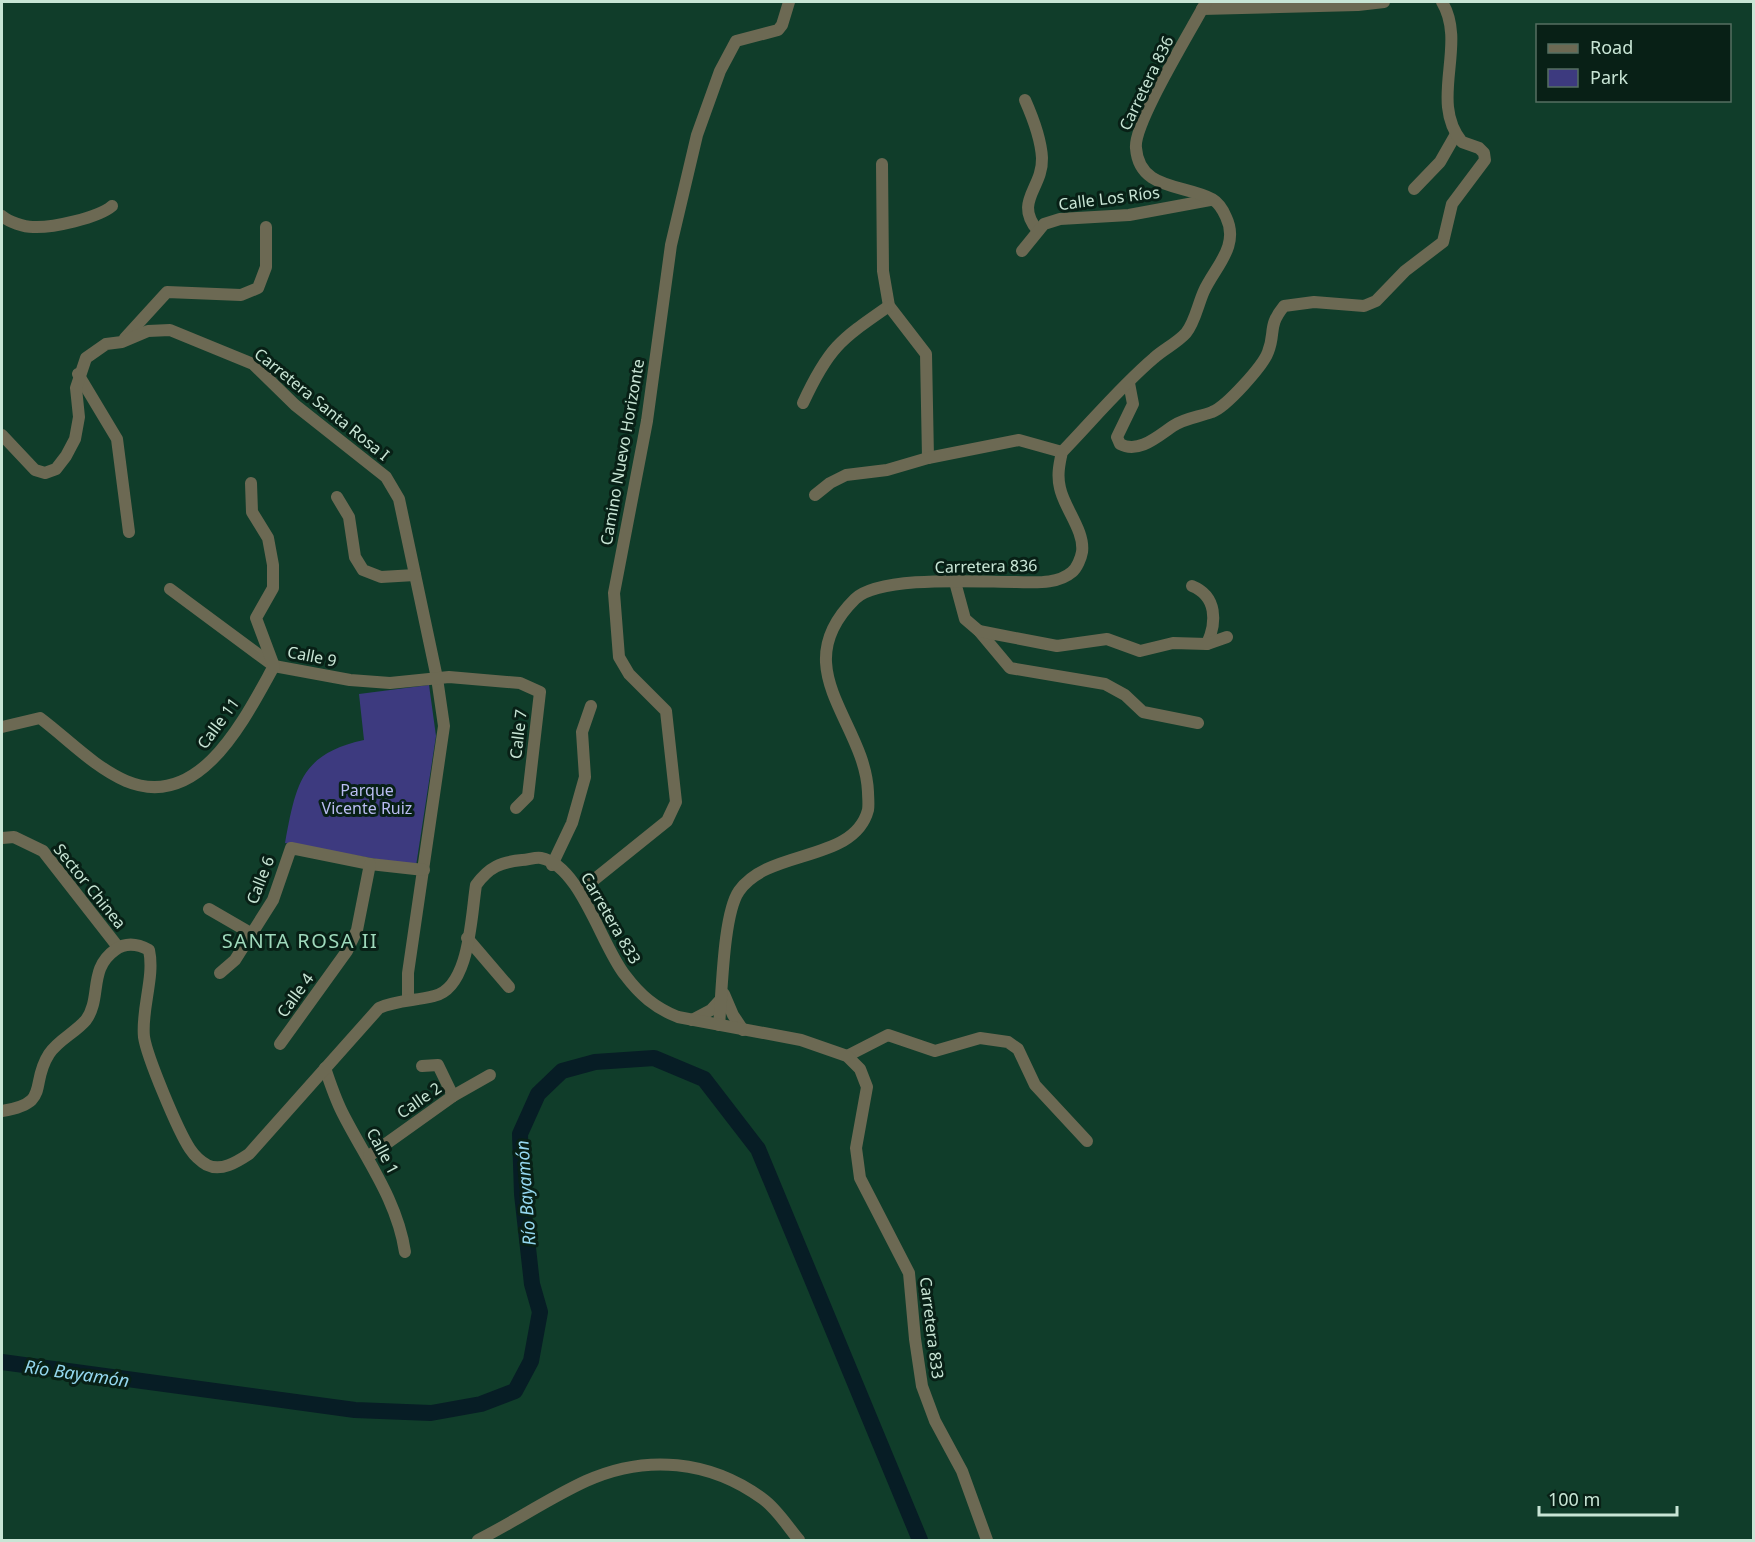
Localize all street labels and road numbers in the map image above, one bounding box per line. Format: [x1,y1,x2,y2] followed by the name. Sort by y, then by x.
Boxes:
[1114,32,1178,134] street label: Carretera 836
[1057,181,1161,215] street label: Calle Los Ríos
[250,343,394,465] street label: Carretera Santa Rosa I
[595,357,649,547] street label: Camino Nuevo Horizonte
[934,554,1038,578] street label: Carretera 836
[286,640,338,672] street label: Calle 9
[192,693,244,753] street label: Calle 11
[504,708,532,760] street label: Calle 7
[49,839,131,933] street label: Sector Chinea
[241,853,279,907] street label: Calle 6
[576,868,646,968] street label: Carretera 833
[271,968,319,1022] street label: Calle 4
[392,1077,446,1123] street label: Calle 2
[362,1124,404,1178] street label: Calle 1
[915,1276,949,1380] street label: Carretera 833

